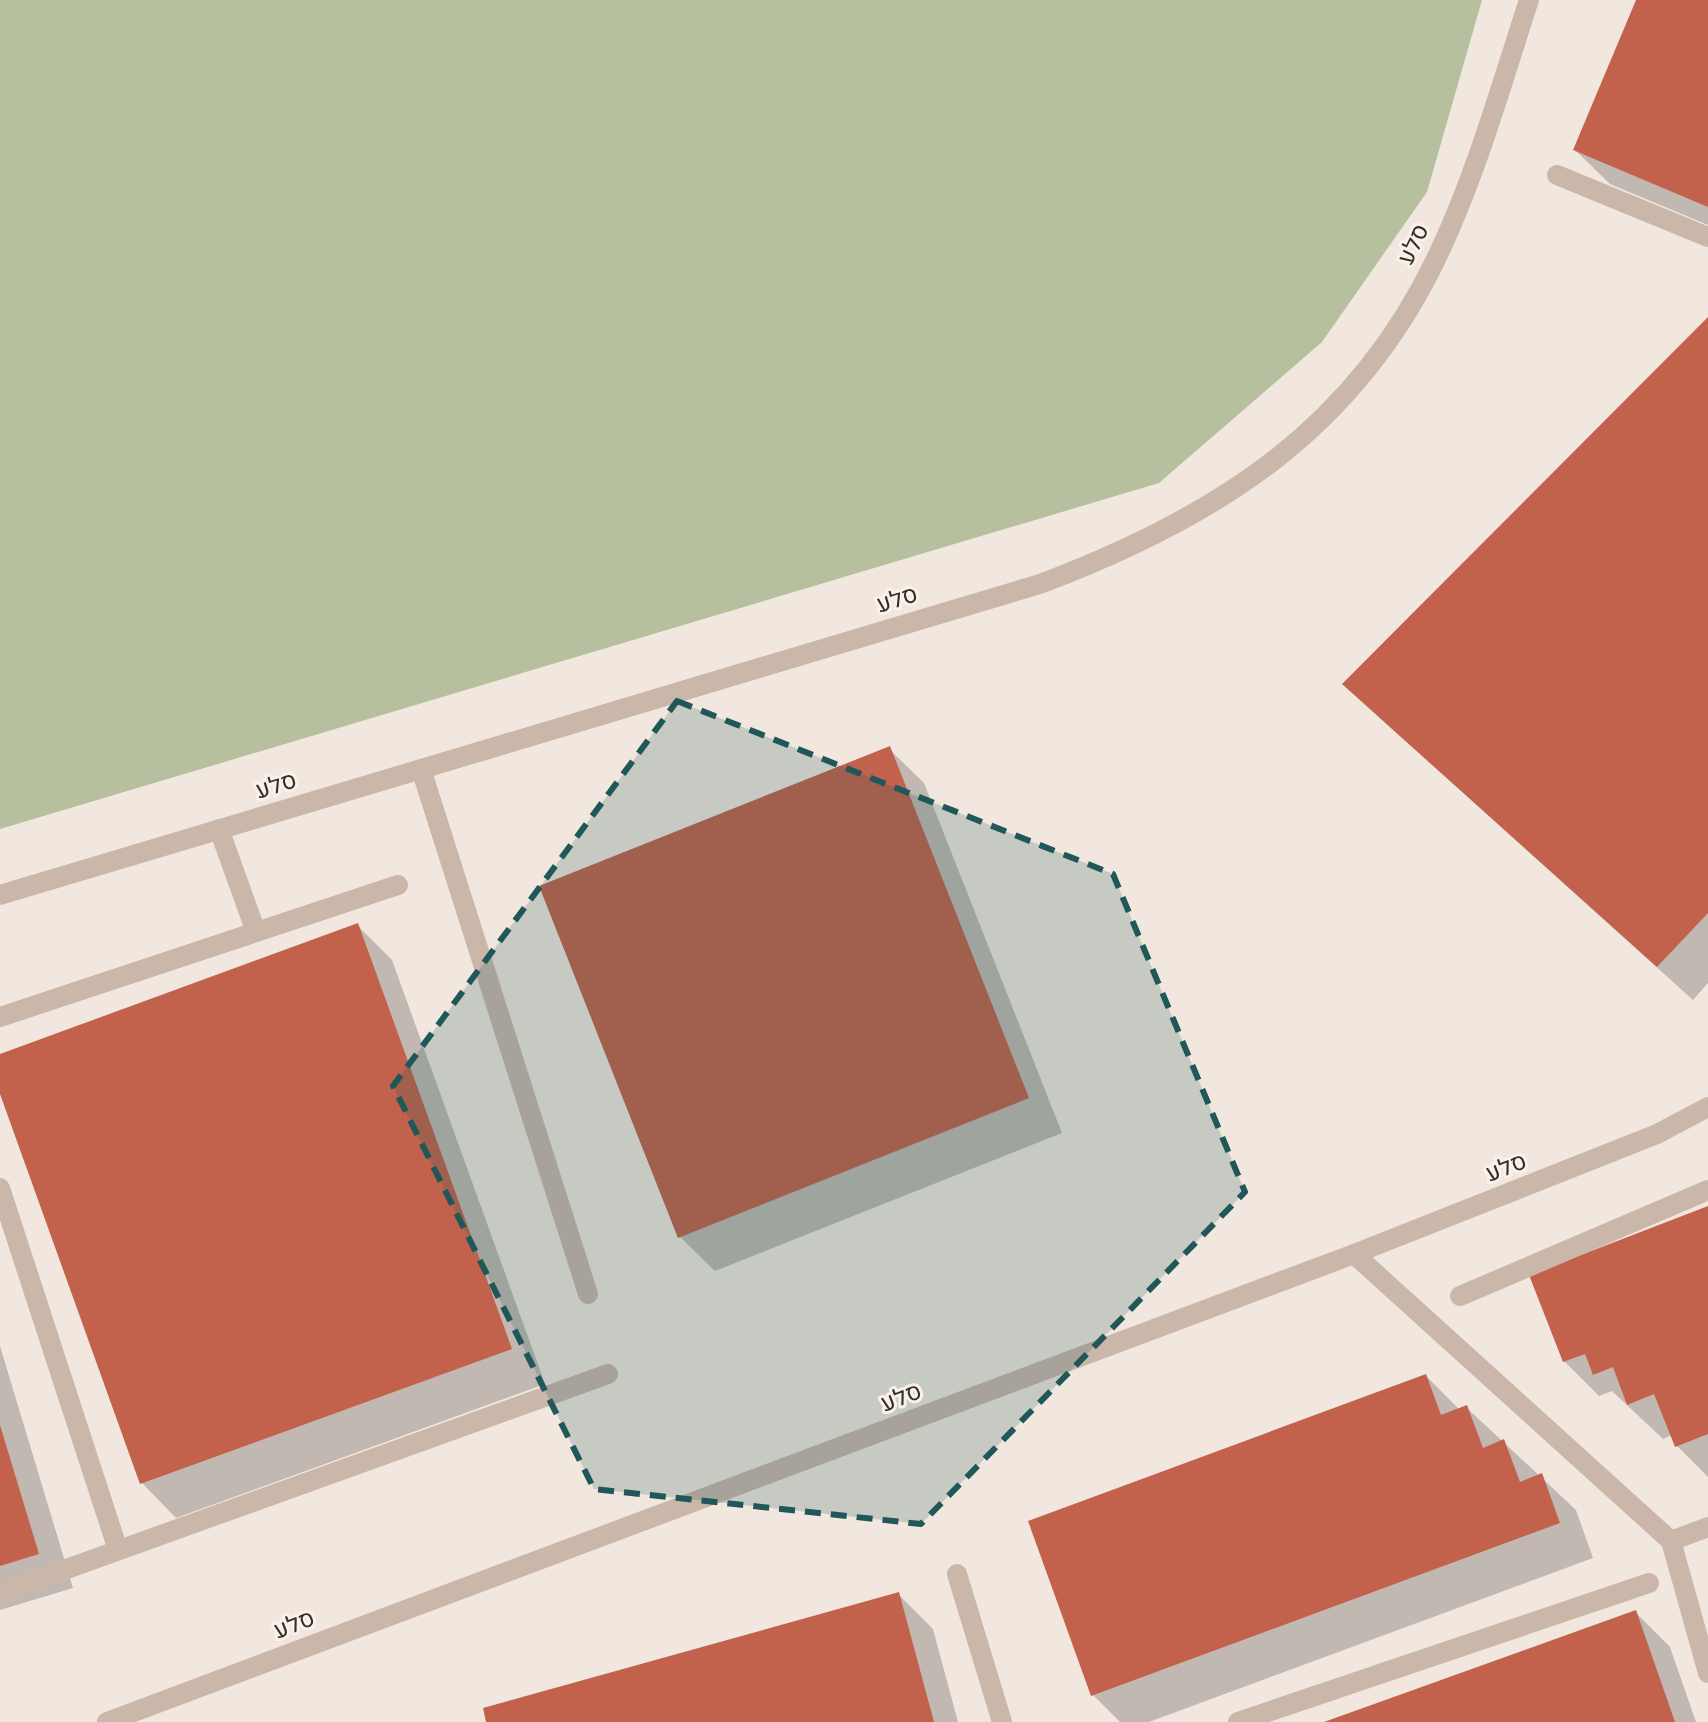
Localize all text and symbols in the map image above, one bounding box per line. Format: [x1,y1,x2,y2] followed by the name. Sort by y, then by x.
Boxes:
[1387,217,1437,270] street label: סלע
[872,575,922,621] street label: סלע
[251,761,301,807] street label: סלע
[1480,1142,1531,1190] street label: סלע
[875,1372,926,1420] street label: סלע
[268,1599,319,1647] street label: סלע

